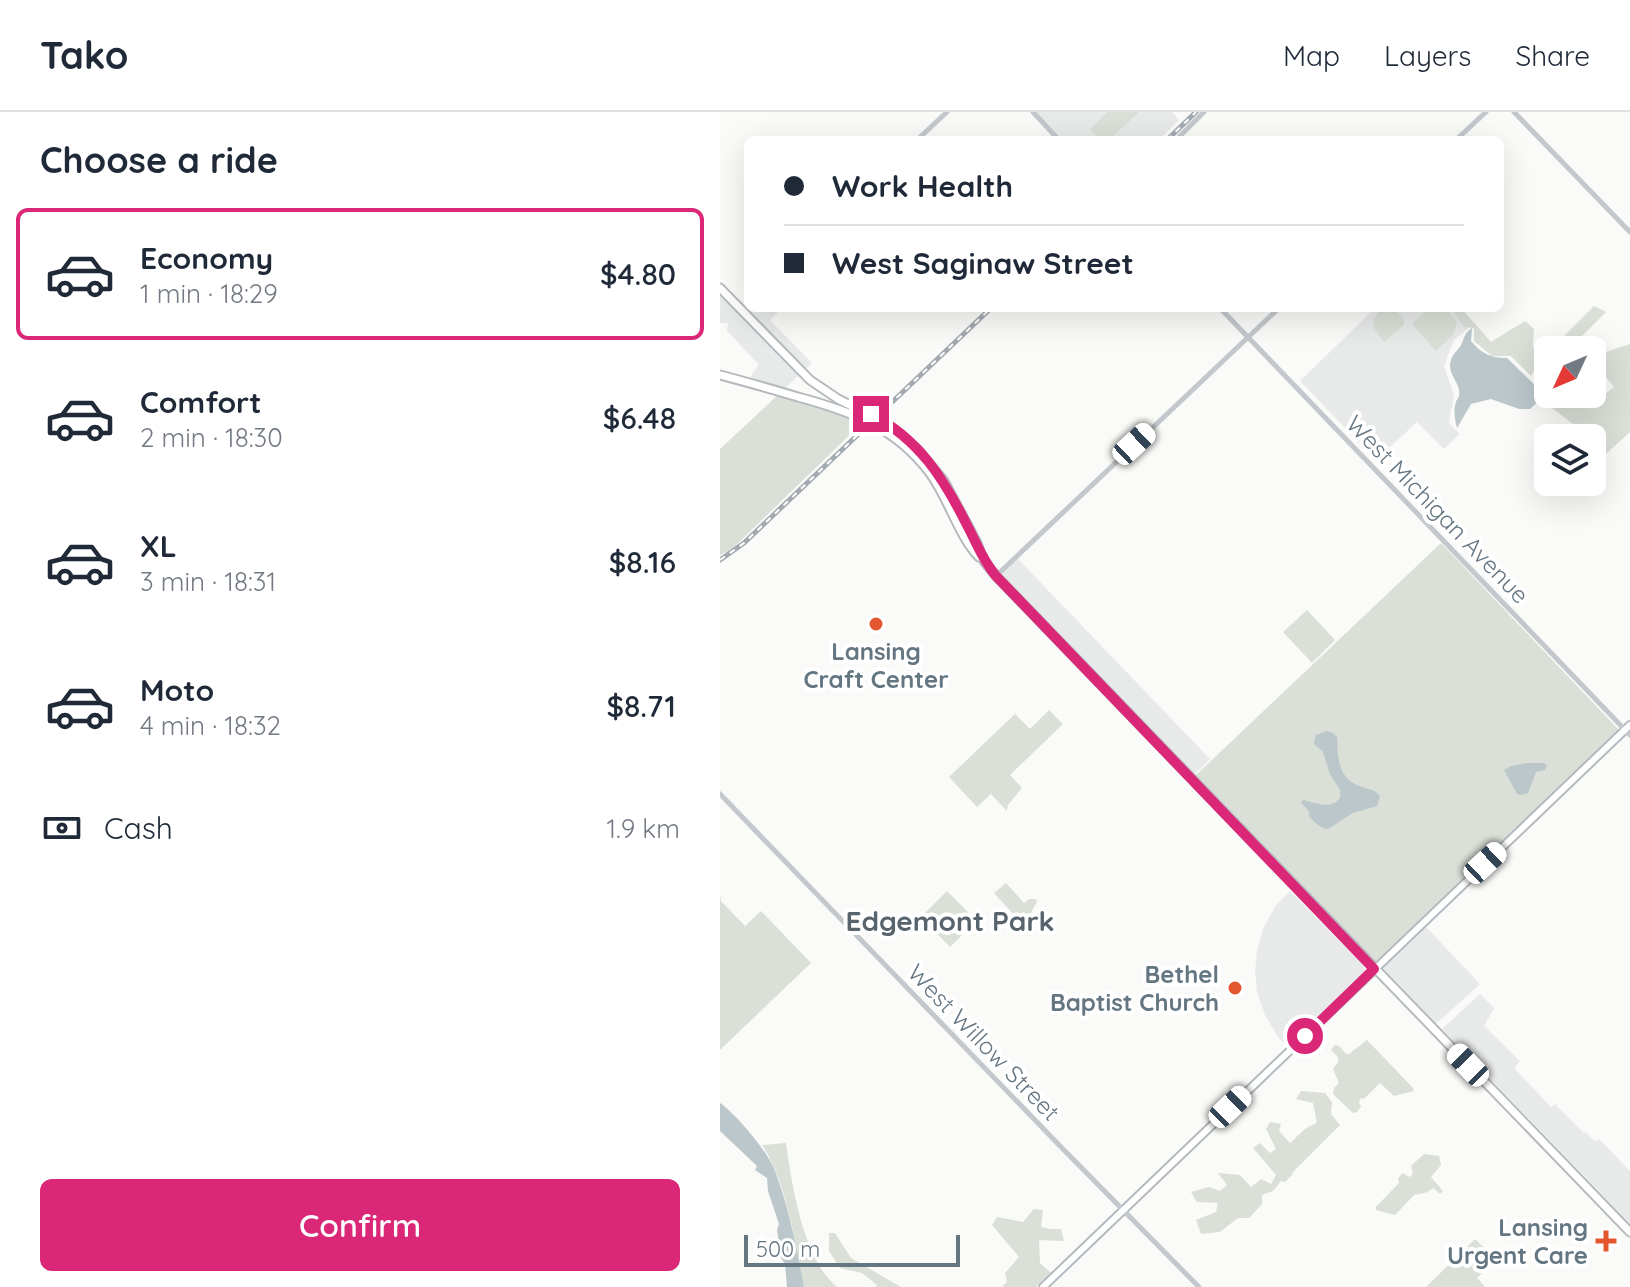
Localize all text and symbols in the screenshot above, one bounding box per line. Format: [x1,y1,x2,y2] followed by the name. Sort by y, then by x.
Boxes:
[40,31,128,79] text: Tako
[1283,38,1340,73] text: Map
[1384,38,1471,73] text: Layers
[1515,38,1590,73] text: Share
[40,137,278,182] text: Choose a ride
[832,167,1013,205] text: Work Health
[44,238,116,310] icon: car
[140,239,273,277] text: Economy
[832,244,1134,282] text: West Saginaw Street
[600,255,676,293] text: $4.80
[140,277,278,310] text: 1 min · 18:29
[1534,336,1606,408] north arrow
[1534,336,1606,496] map controls
[44,382,116,454] icon: car
[140,383,261,421] text: Comfort
[853,396,889,432] route end
[603,399,676,437] text: $6.48
[1340,409,1536,609] street label: West Michigan Avenue
[1108,419,1160,469] car
[140,421,283,454] text: 2 min · 18:30
[1534,424,1606,496] button: layers
[44,526,116,598] icon: car
[140,527,177,565] text: XL
[609,543,676,581] text: $8.16
[140,565,276,598] text: 3 min · 18:31
[867,615,885,633] marker: Lansing Craft Center
[803,636,949,694] place label: Lansing Craft Center
[44,670,116,742] icon: car
[140,671,214,709] text: Moto
[606,687,676,725] text: $8.71
[140,709,281,742] text: 4 min · 18:32
[40,806,84,850] icon: cash
[104,809,173,847] text: Cash
[606,812,680,845] text: 1.9 km
[1459,838,1511,888] car
[846,903,1054,938] district label: Edgemont Park
[902,957,1066,1127] street label: West Willow Street
[1050,959,1219,1017] place label: Bethel Baptist Church
[1226,979,1244,997] marker: Bethel Baptist Church
[1287,1018,1323,1054] route start
[1443,1039,1493,1091] car
[1204,1082,1256,1132] car
[40,1179,680,1271] button: Confirm
[1447,1212,1588,1270] place label: Lansing Urgent Care
[1595,1230,1617,1252] marker: Lansing Urgent Care
[744,1231,960,1267] scale bar
[756,1235,820,1263] text: 500 m

